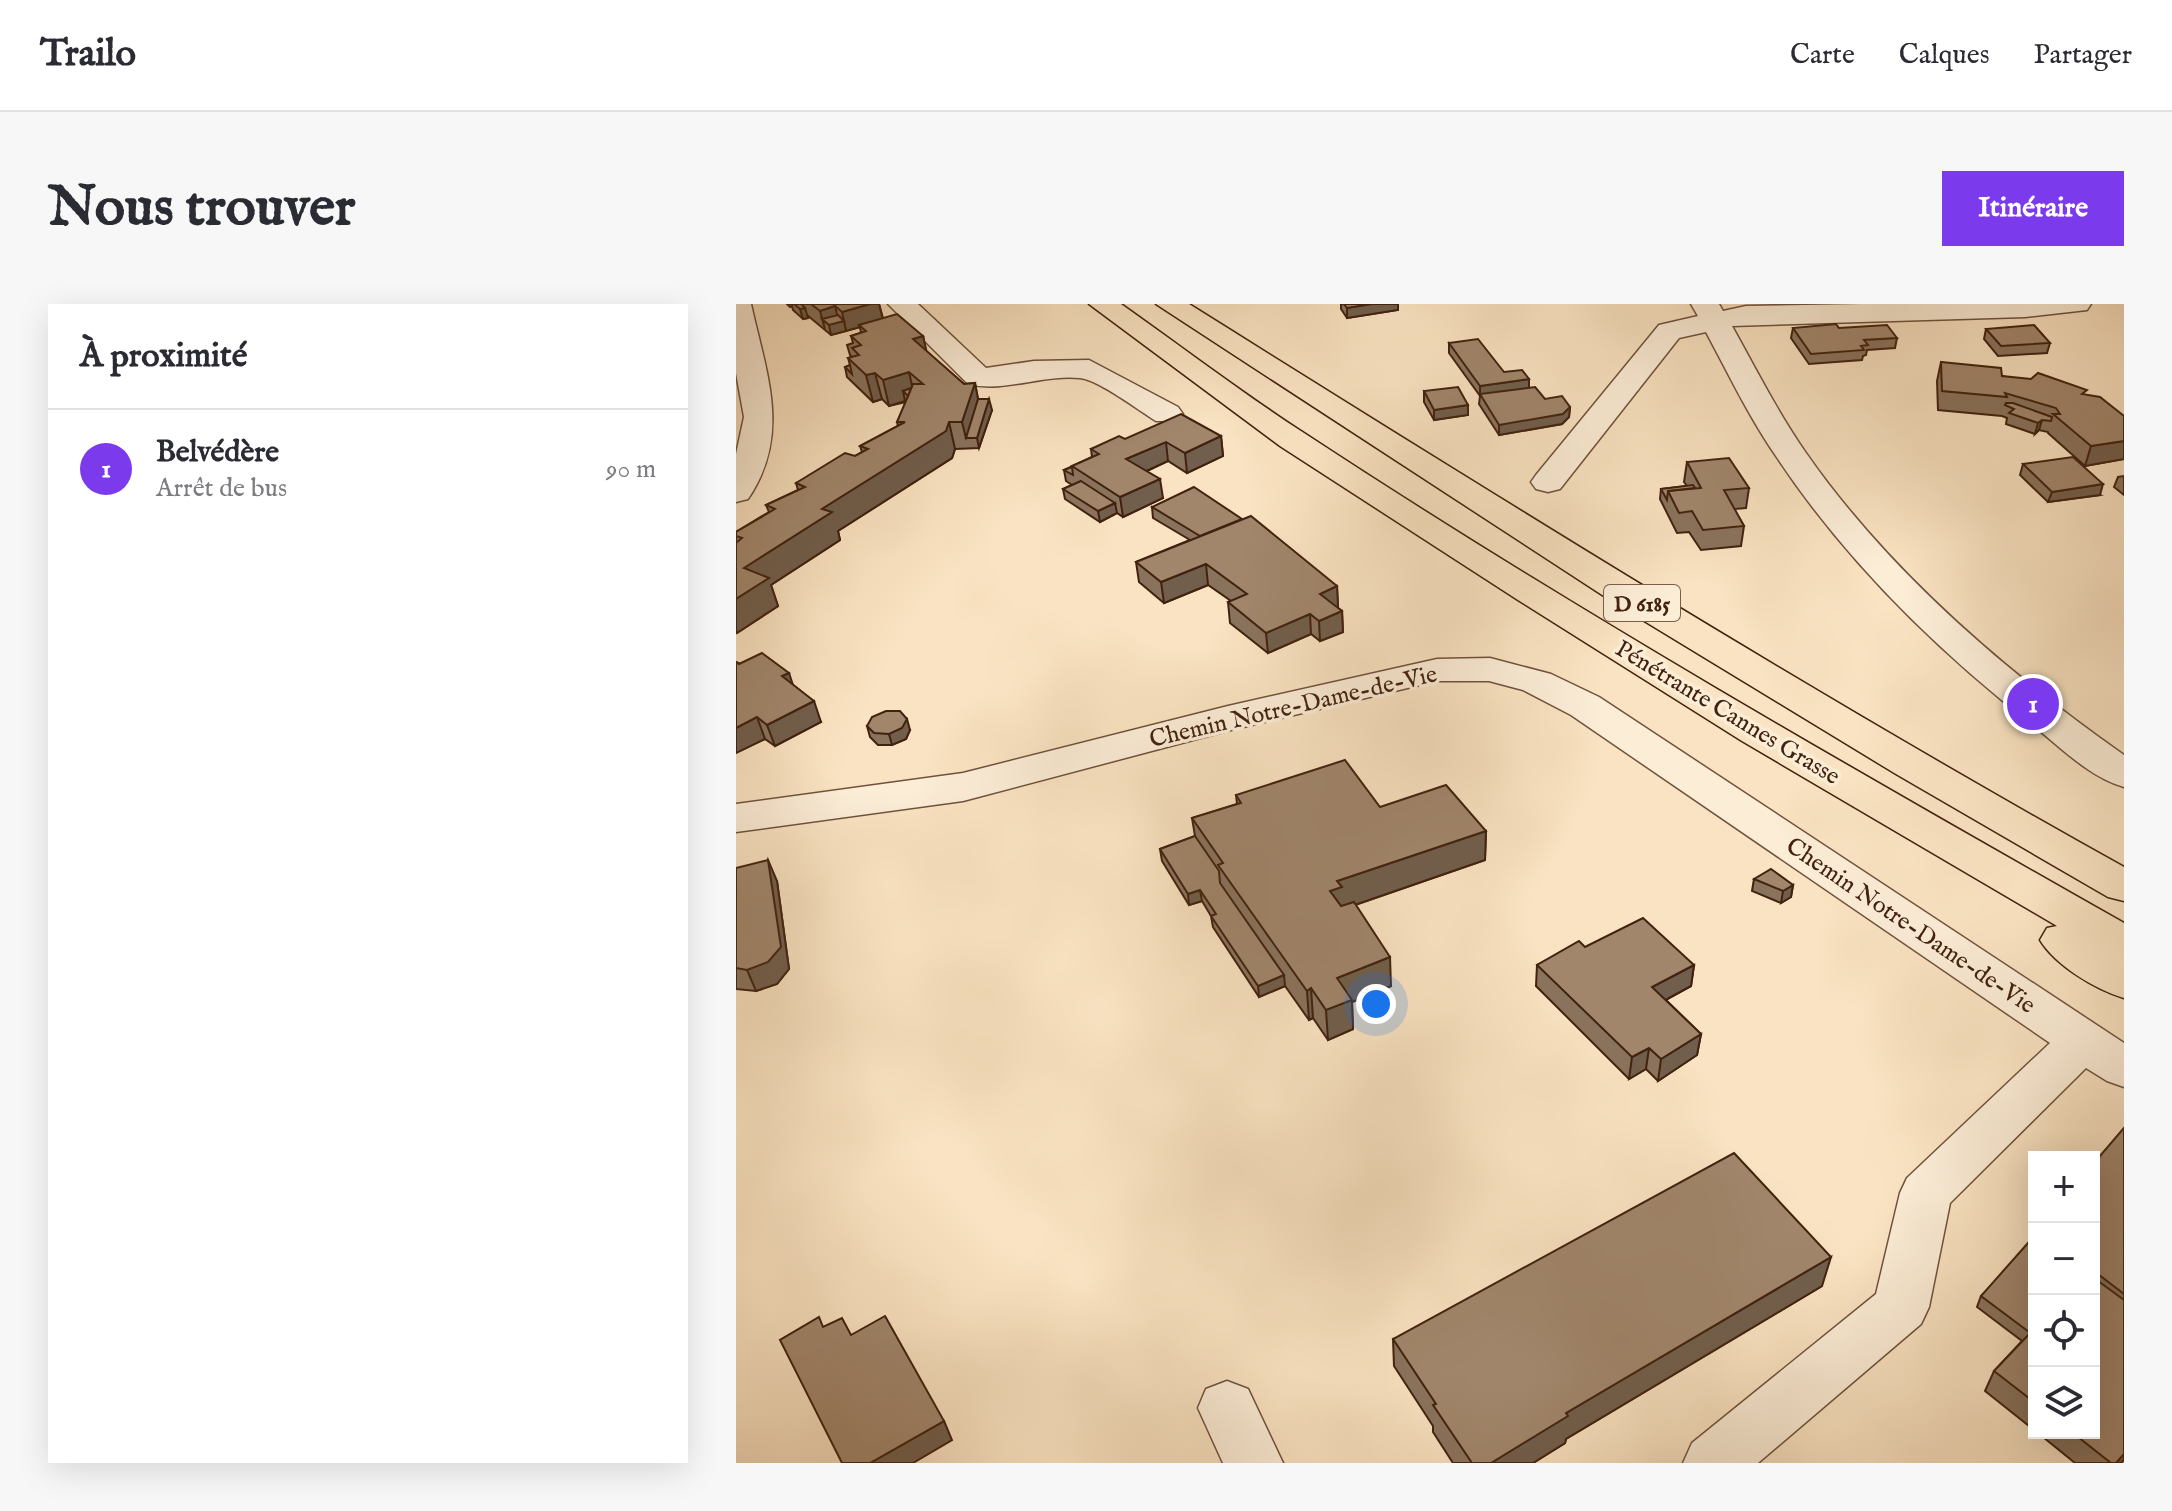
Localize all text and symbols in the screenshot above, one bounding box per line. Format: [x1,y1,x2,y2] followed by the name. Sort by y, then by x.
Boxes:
[40,31,136,79] text: Trailo
[1790,38,1855,73] text: Carte
[1899,38,1990,73] text: Calques
[2034,38,2132,73] text: Partager
[1942,171,2124,246] button: Itinéraire
[48,173,355,244] text: Nous trouver
[80,335,247,378] text: À proximité
[156,434,279,472] text: Belvédère
[101,453,111,486] text: 1
[606,453,656,486] text: 90 m
[156,472,287,505] text: Arrêt de bus
[1604,585,1680,621] road number: D 6185
[1609,634,1845,793] street label: Pénétrante Cannes Grasse
[1146,659,1440,756] street label: Chemin Notre-Dame-de-Vie
[2007,674,2059,734] pin: 1
[1779,831,2041,1021] street label: Chemin Notre-Dame-de-Vie
[1356,984,1396,1024] your location
[2028,1151,2100,1439] map controls
[2028,1151,2100,1223] button: +
[2028,1223,2100,1295] button: −
[2028,1295,2100,1367] button: locate
[2028,1367,2100,1439] button: layers

